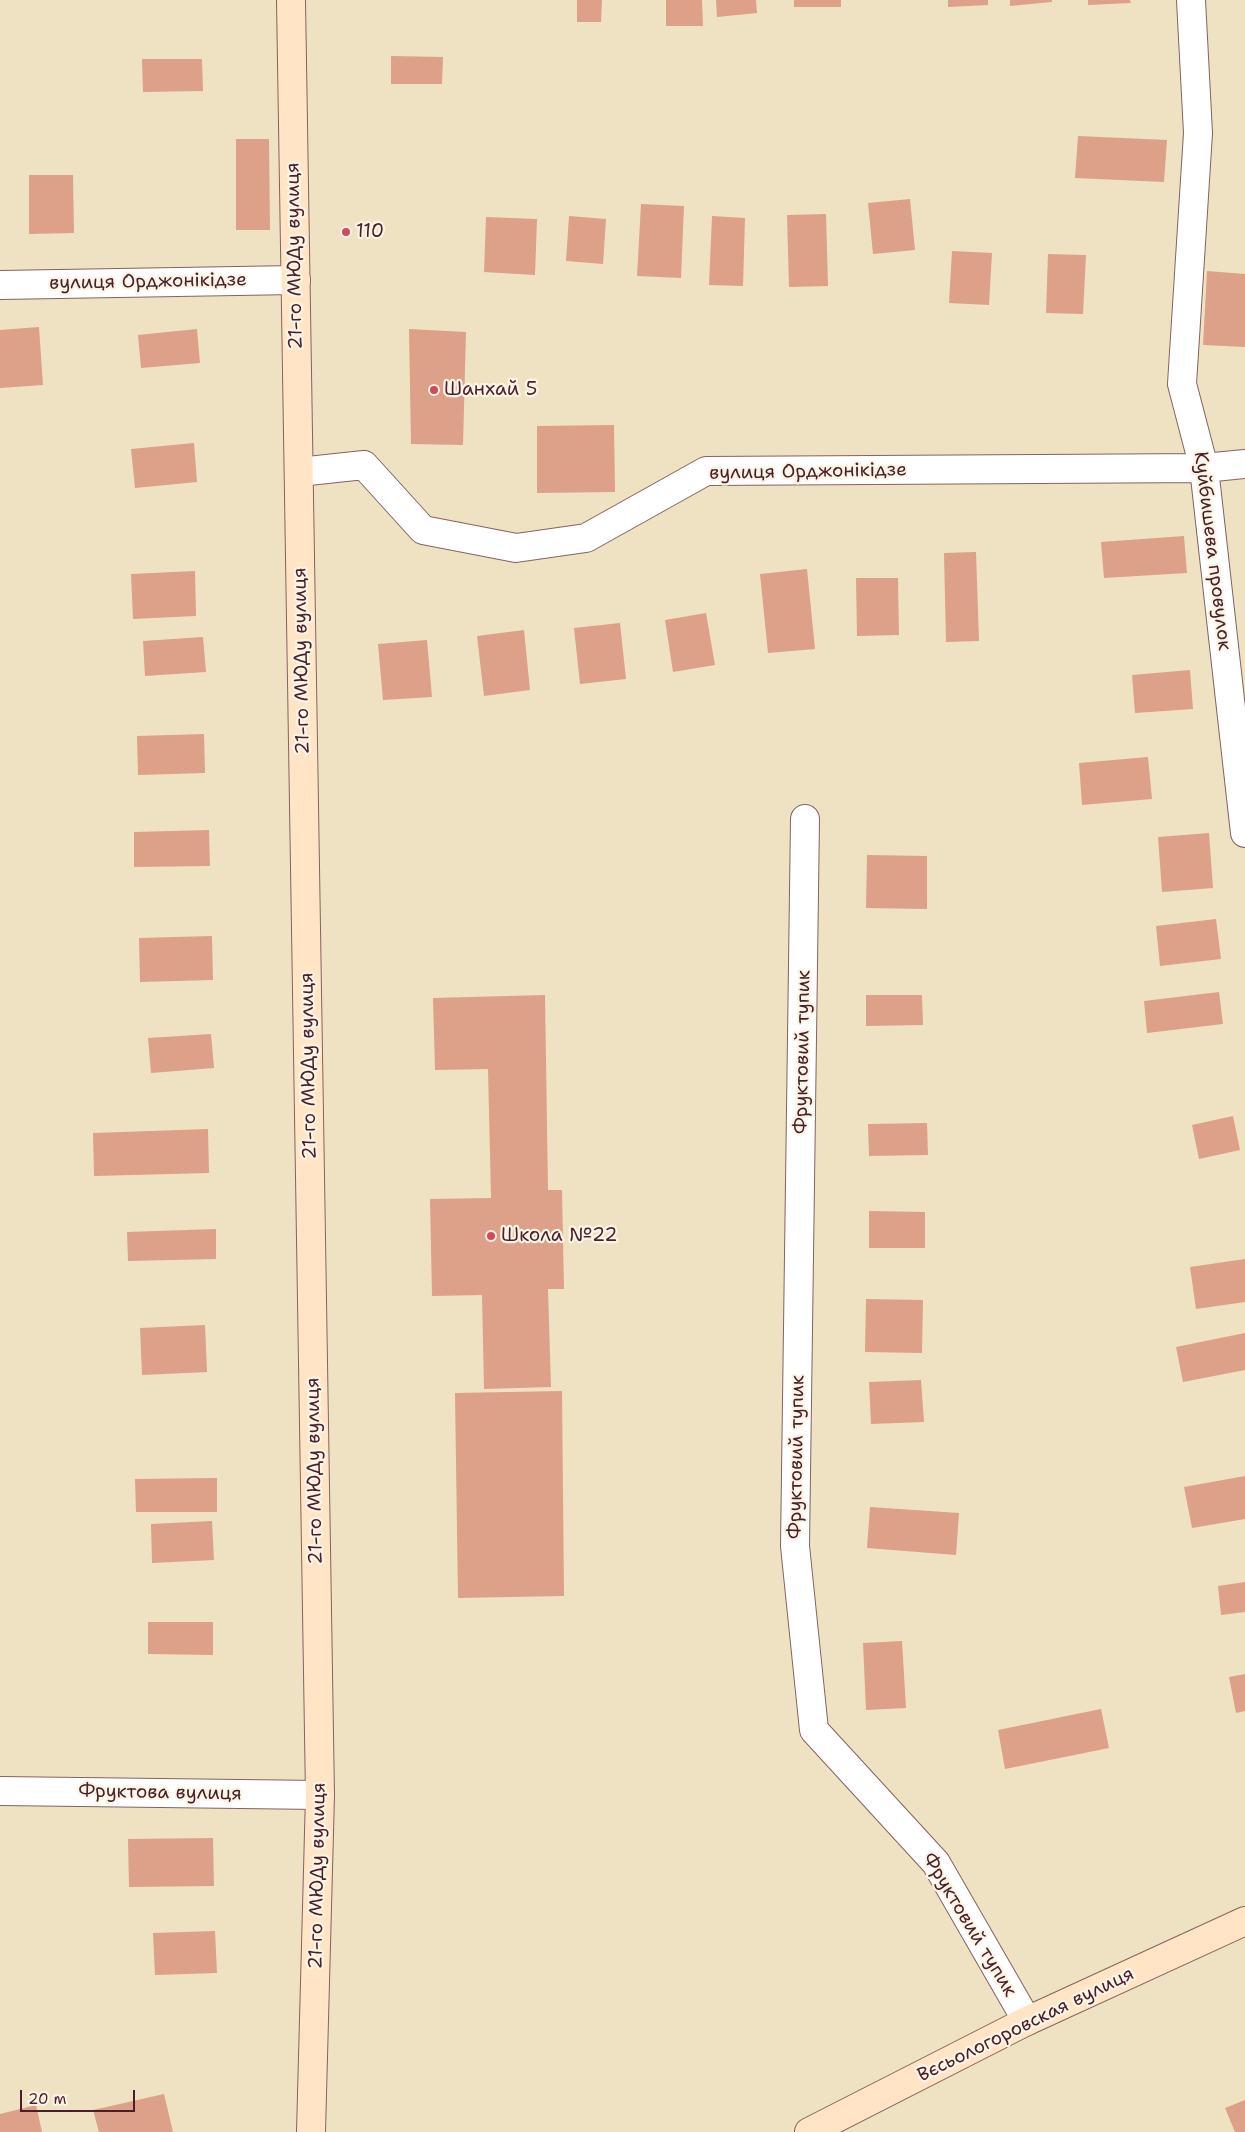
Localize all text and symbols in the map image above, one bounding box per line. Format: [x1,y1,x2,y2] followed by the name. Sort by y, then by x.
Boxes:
[282,162,308,350] street label: 21-го МЮДу вулиця
[356,221,384,243] place label: 110
[340,226,352,238] marker: 110
[49,269,247,295] street label: вулиця Орджонікідзе
[444,379,537,401] place label: Шанхай 5
[428,384,440,396] marker: Шанхай 5
[1188,450,1236,652] street label: Куйбишева провулок
[709,459,907,485] street label: вулиця Орджонікідзе
[289,567,315,755] street label: 21-го МЮДу вулиця
[790,970,816,1134] street label: Фруктовий тупик
[296,972,322,1160] street label: 21-го МЮДу вулиця
[501,1225,618,1247] place label: Школа №22
[485,1230,497,1242] marker: Школа №22
[784,1375,810,1539] street label: Фруктовий тупик
[302,1377,328,1565] street label: 21-го МЮДу вулиця
[78,1780,242,1806] street label: Фруктова вулиця
[305,1782,331,1970] street label: 21-го МЮДу вулиця
[917,1849,1021,2001] street label: Фруктовий тупик
[914,1963,1138,2087] street label: Вєсьологоровская вулиця
[22,2080,138,2112] scale bar
[28,2089,67,2109] text: 20 m

